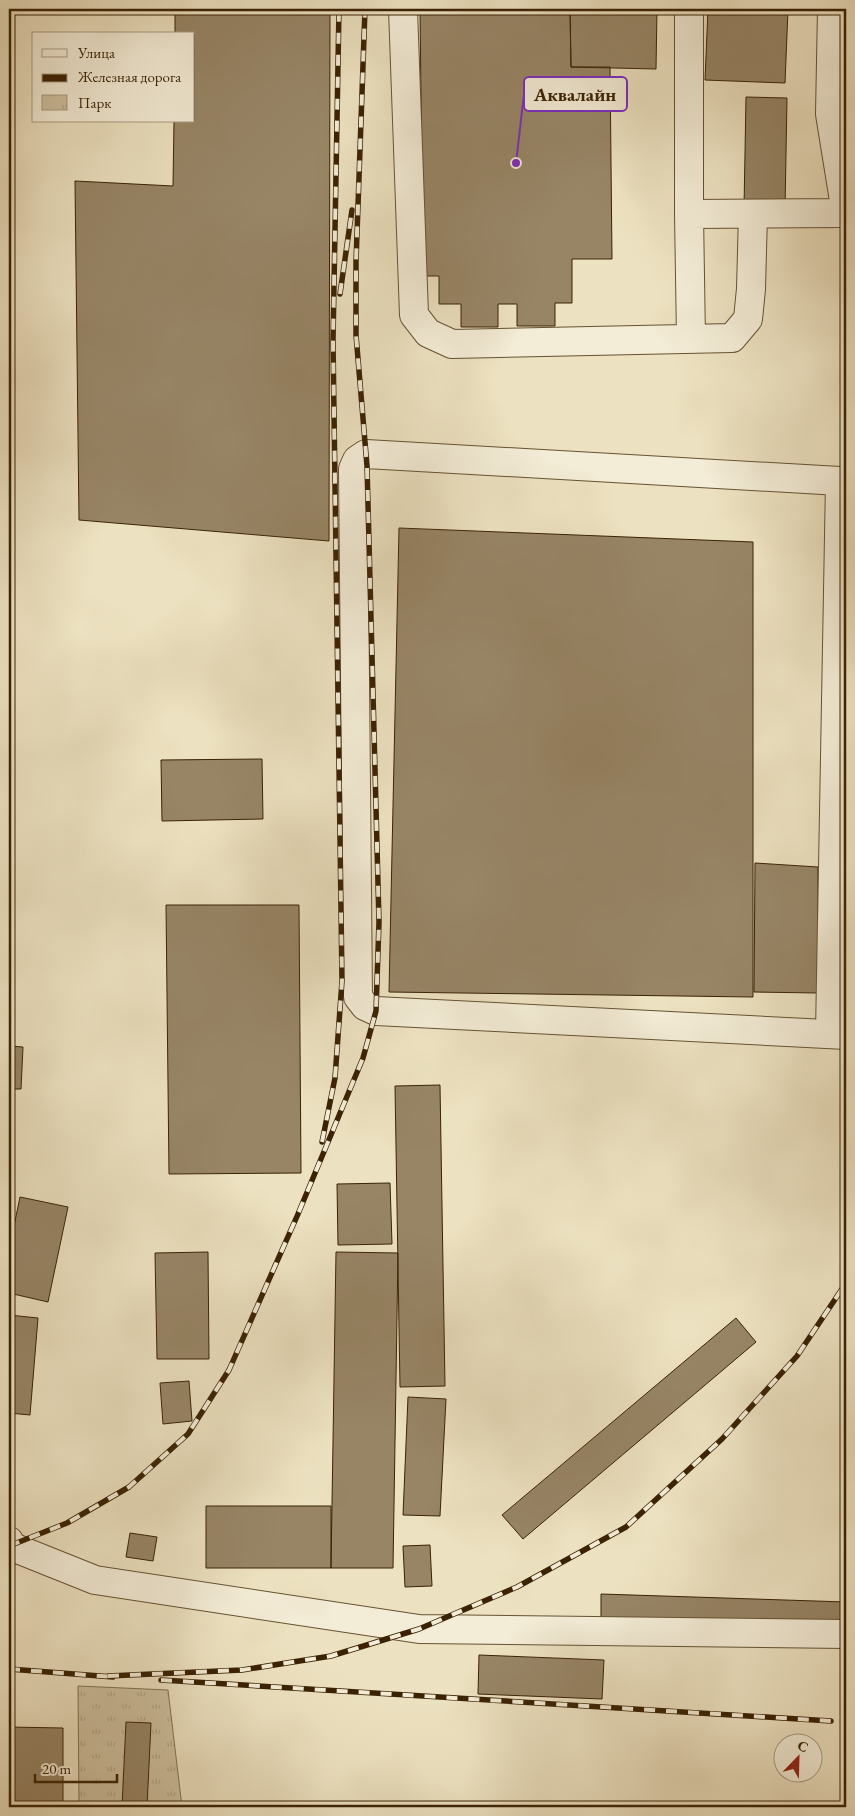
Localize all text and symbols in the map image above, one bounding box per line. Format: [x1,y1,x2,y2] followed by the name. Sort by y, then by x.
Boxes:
[32,32,195,122] legend
[77,43,115,62] text: Улица
[77,67,181,86] text: Железная дорога
[524,77,627,111] callout: Аквалайн
[533,82,616,107] text: Аквалайн
[78,93,111,112] text: Парк
[772,1734,822,1784] north arrow
[795,1736,811,1756] text: С
[35,1751,118,1783] scale bar
[42,1759,71,1778] text: 20 m

